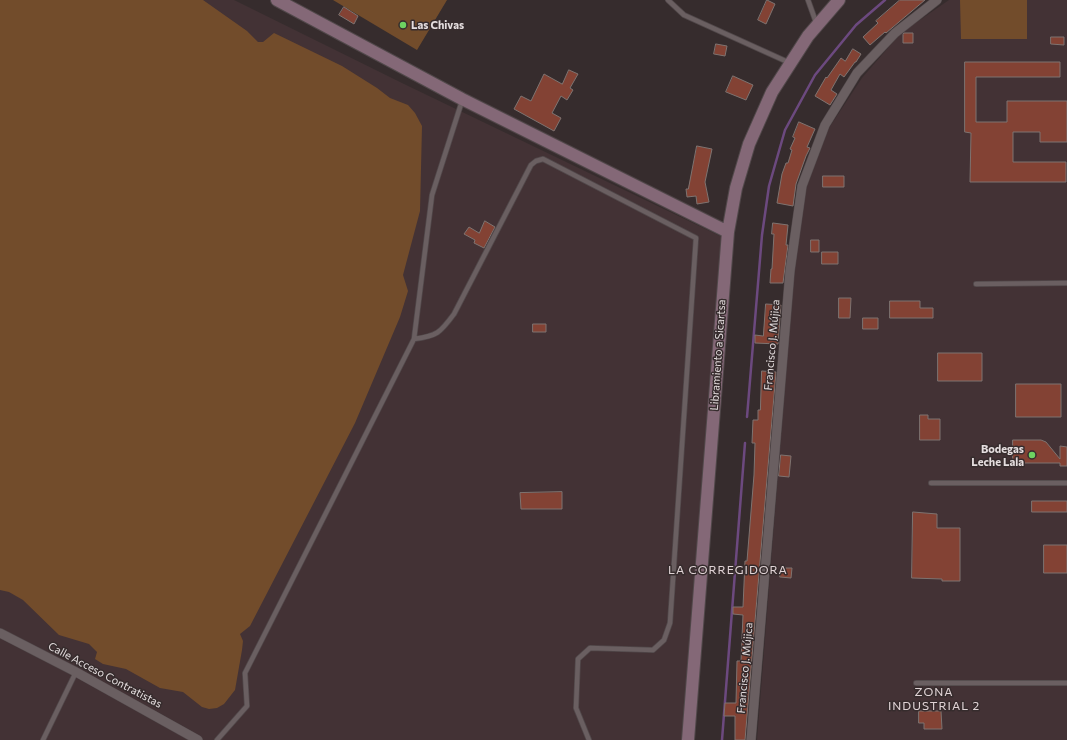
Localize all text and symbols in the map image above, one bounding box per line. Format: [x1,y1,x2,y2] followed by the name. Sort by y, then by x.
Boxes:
[411,18,464,32] place label: Las Chivas
[398,20,408,30] marker: Las Chivas
[708,299,728,411] street label: Libramiento a Sicartsa
[761,299,783,391] street label: Francisco J. Mújica
[971,442,1024,468] place label: Bodegas Leche Lala
[1027,450,1037,460] marker: Bodegas Leche Lala
[668,563,788,577] district label: LA CORREGIDORA
[734,622,756,714] street label: Francisco J. Mújica
[46,639,164,711] street label: Calle Acceso Contratistas
[888,685,980,713] district label: ZONA INDUSTRIAL 2

